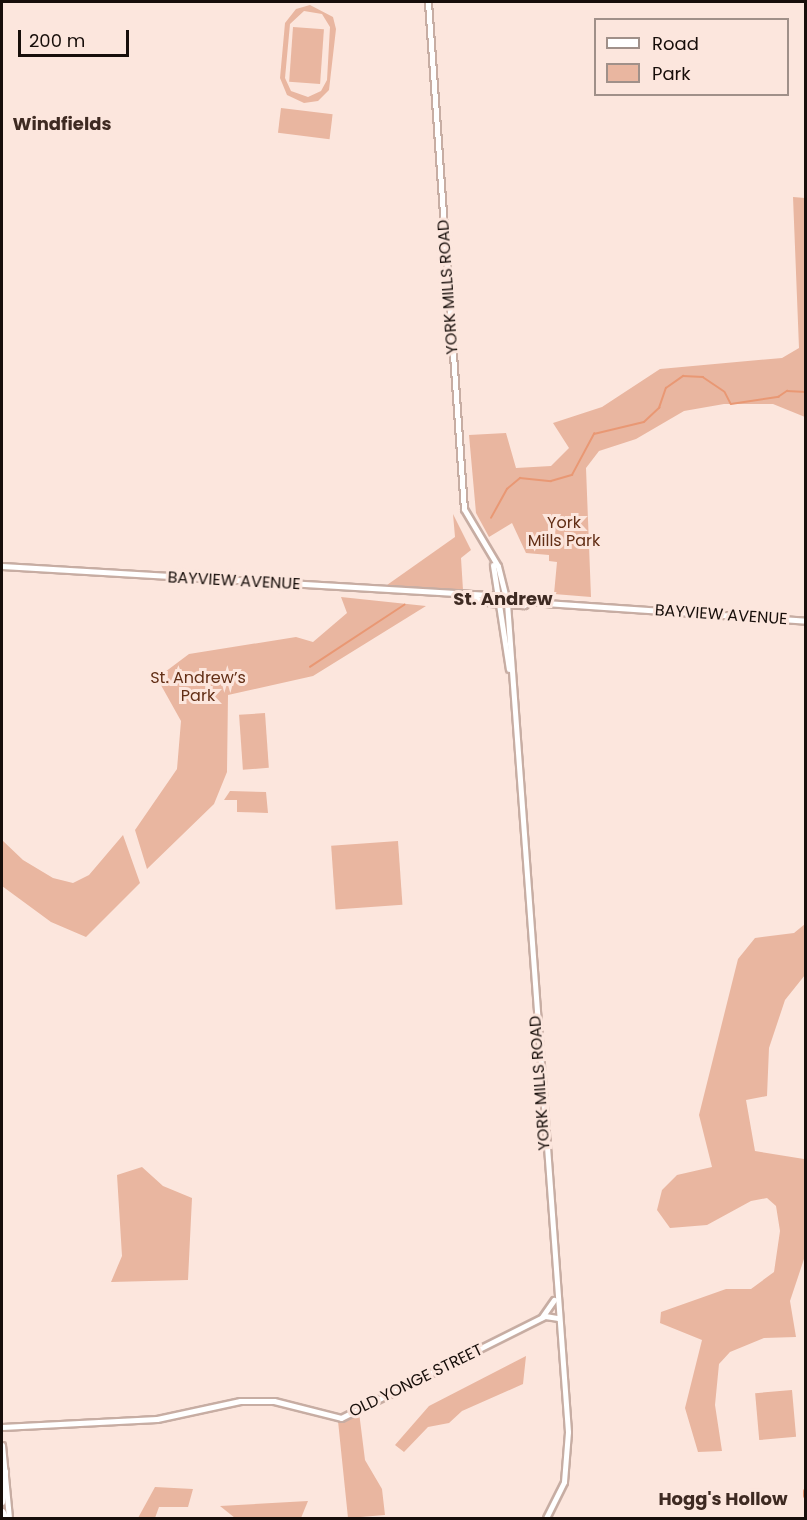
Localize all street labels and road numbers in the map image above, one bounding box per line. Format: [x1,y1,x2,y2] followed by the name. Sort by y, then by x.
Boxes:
[434,219,462,355] street label: YORK MILLS ROAD
[167,568,301,594] street label: BAYVIEW AVENUE
[654,601,788,629] street label: BAYVIEW AVENUE
[526,1015,554,1151] street label: YORK MILLS ROAD
[346,1340,486,1422] street label: OLD YONGE STREET

